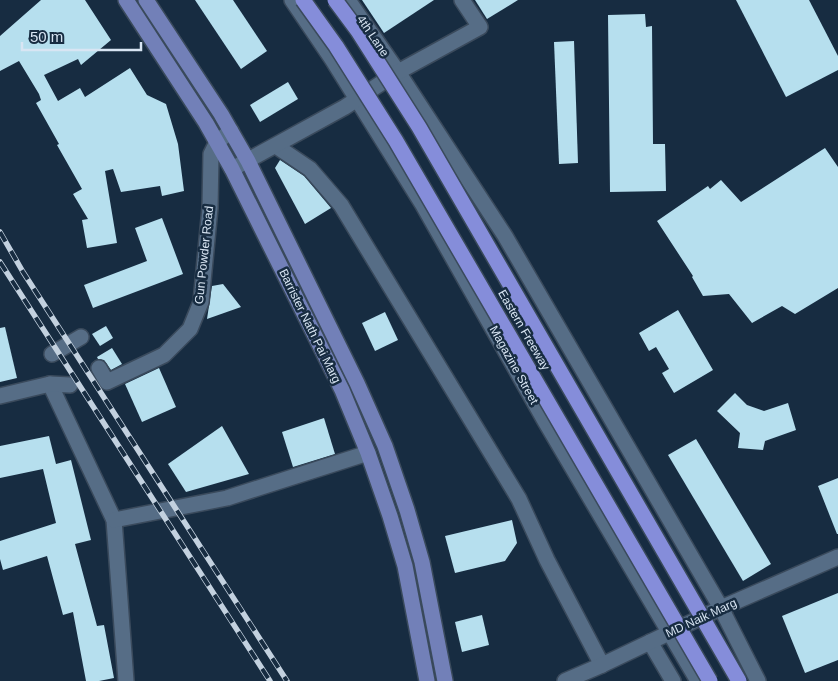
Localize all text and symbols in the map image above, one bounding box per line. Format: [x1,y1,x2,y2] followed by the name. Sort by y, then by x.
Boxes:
[354,13,392,60] street label: 4th Lane
[22,20,141,52] scale bar
[30,28,63,45] text: 50 m
[192,205,216,305] street label: Gun Powder Road
[276,267,344,385] street label: Barrister Nath Pai Marg
[495,287,553,373] street label: Eastern Freeway
[487,323,542,407] street label: Magazine Street
[663,595,739,641] street label: MD Naik Marg

